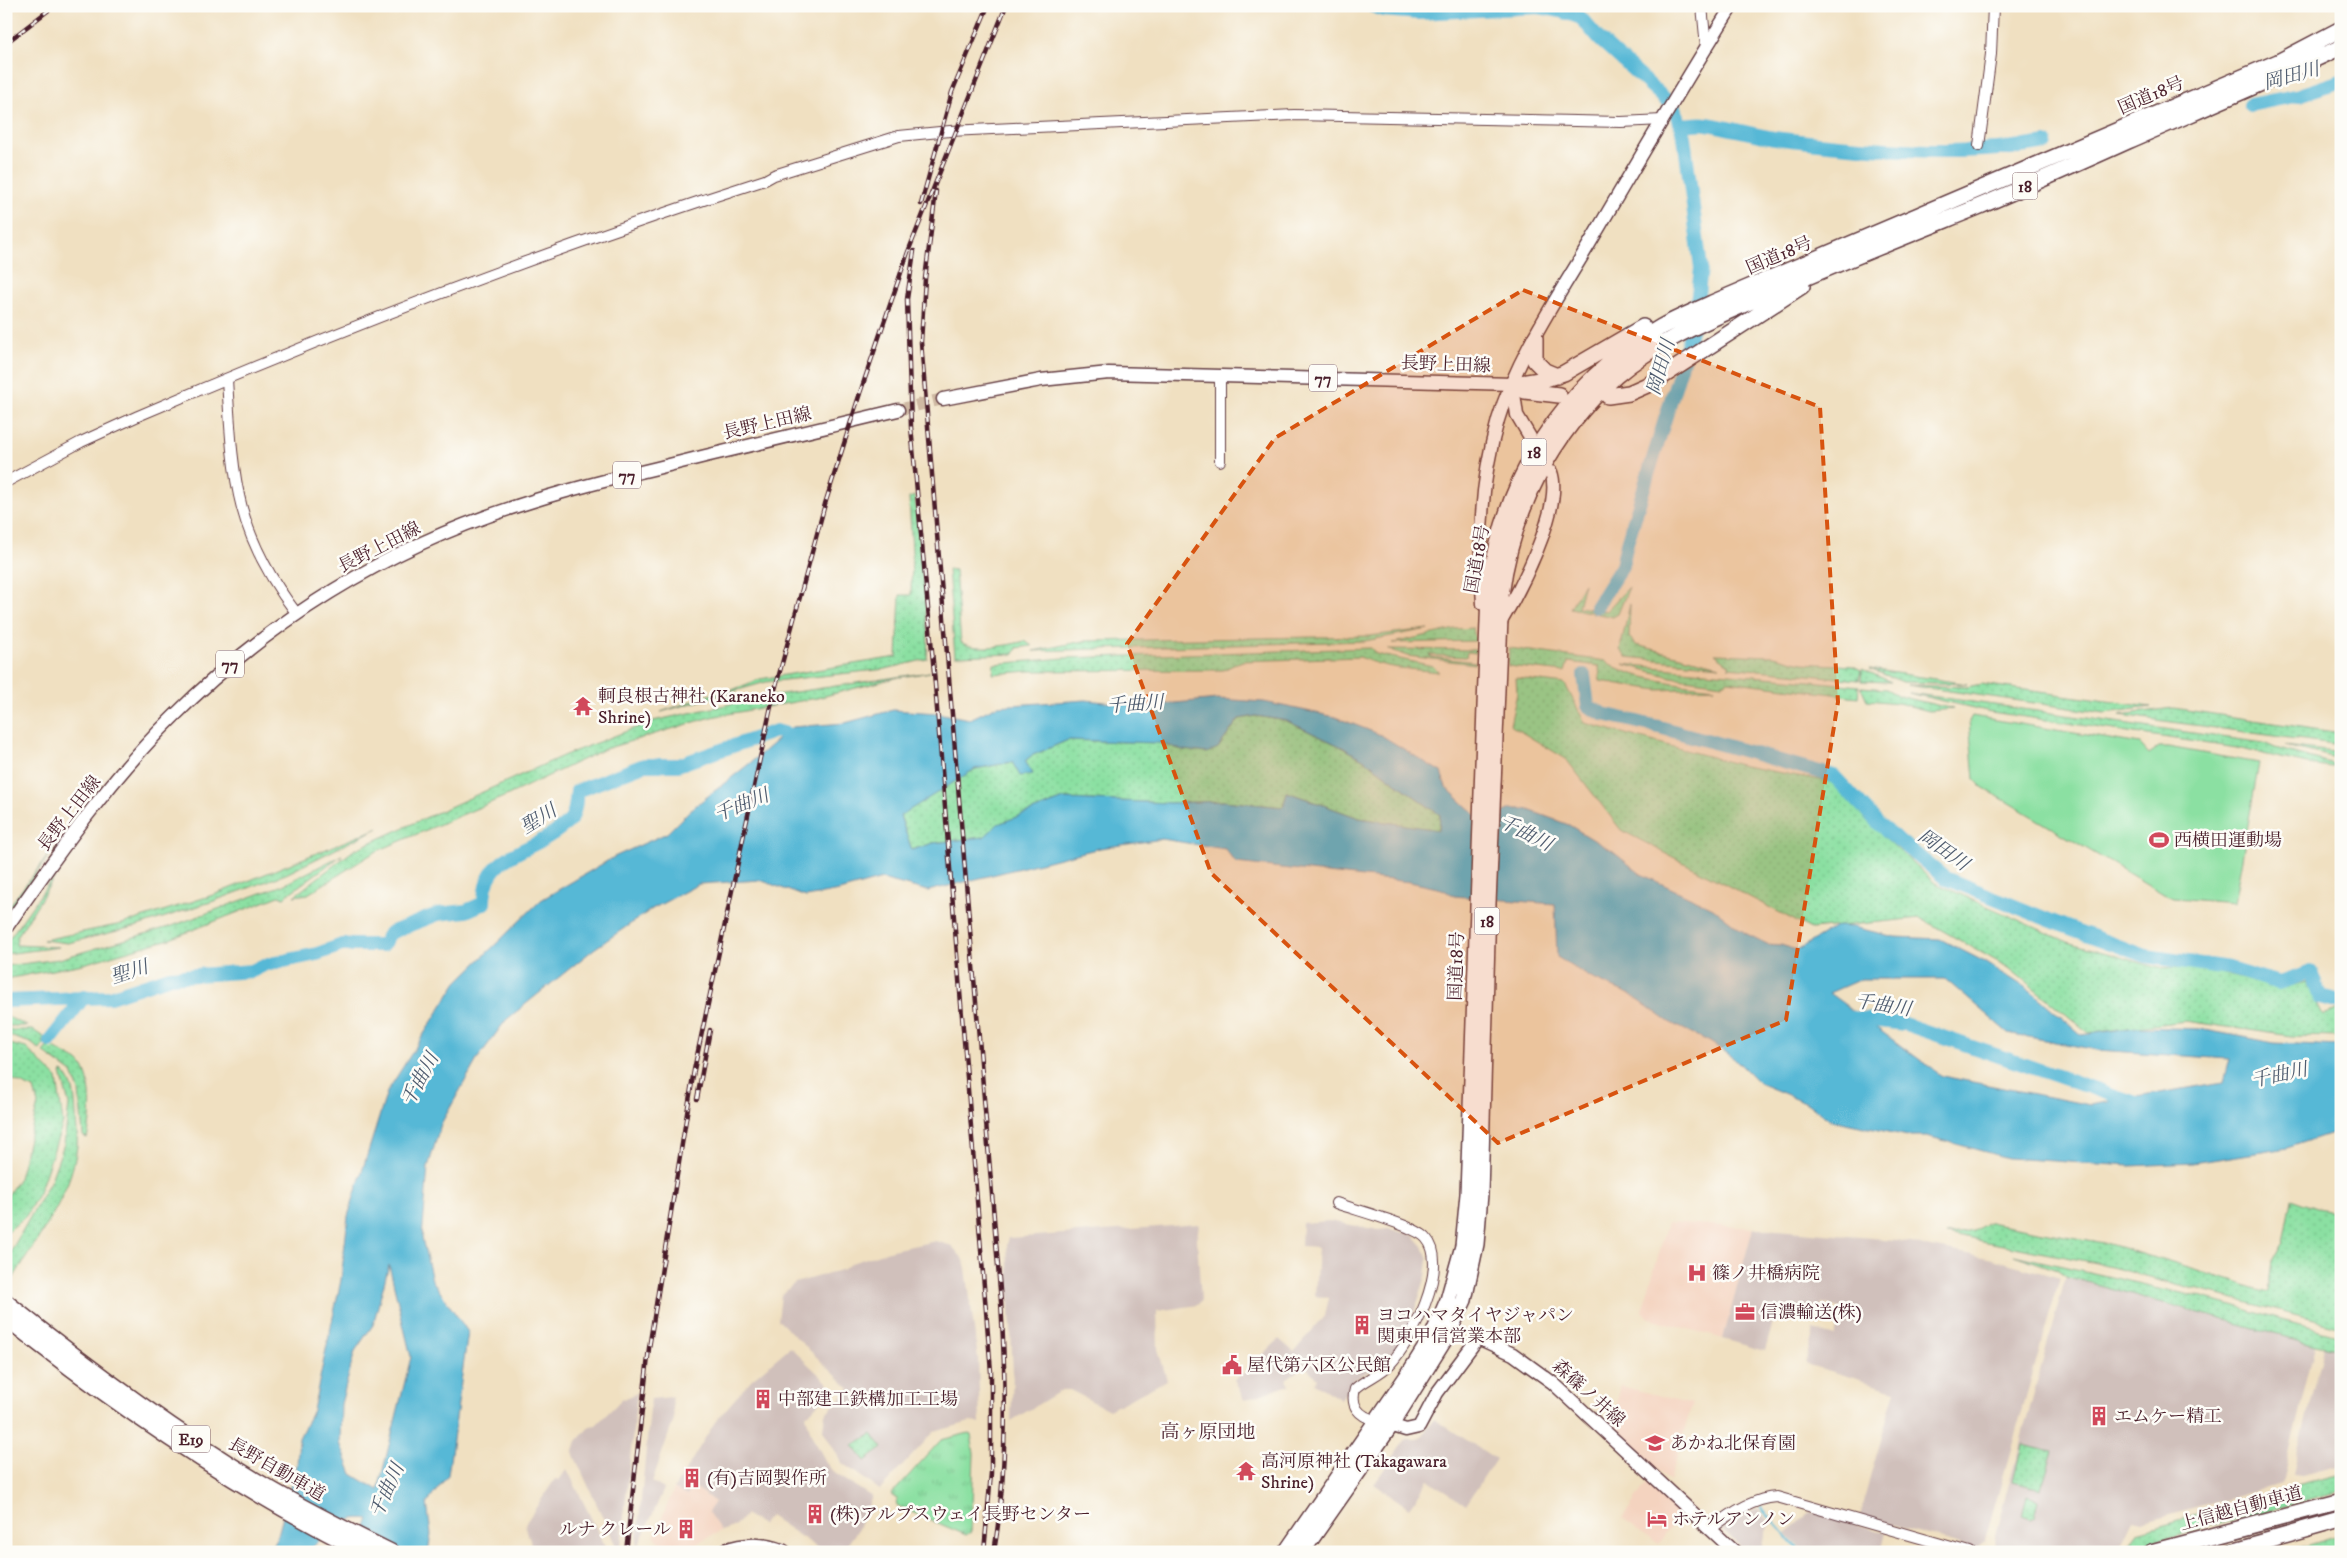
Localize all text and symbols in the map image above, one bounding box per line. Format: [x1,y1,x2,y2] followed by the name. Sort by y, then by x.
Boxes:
[2261,57,2324,95] water label: 岡田川
[2115,72,2188,120] street label: 国道18号
[2012,172,2038,200] road number: 18
[1743,232,1816,280] street label: 国道18号
[1643,335,1681,398] water label: 岡田川
[1401,352,1491,378] street label: 長野上田線
[1309,364,1337,392] road number: 77
[721,403,814,445] street label: 長野上田線
[1522,438,1546,466] road number: 18
[613,462,641,488] road number: 77
[334,518,425,578] street label: 長野上田線
[1461,523,1495,595] street label: 国道18号
[216,651,244,678] road number: 77
[598,686,785,729] place label: 軻良根古神社 (Karaneko Shrine)
[1106,691,1166,718] water label: 千曲川
[572,695,594,717] temple icon: 軻良根古神社 (Karaneko Shrine)
[33,771,106,856] street label: 長野上田線
[711,783,774,827] water label: 千曲川
[517,798,563,839] water label: 聖川
[1495,810,1558,857] water label: 千曲川
[1913,824,1975,877] water label: 岡田川
[2148,829,2170,851] sports icon: 西横田運動場
[2174,830,2282,852] place label: 西横田運動場
[1474,908,1500,934] road number: 18
[1445,931,1469,1001] street label: 国道18号
[108,955,153,989] water label: 聖川
[1853,990,1915,1022] water label: 千曲川
[397,1047,445,1110] water label: 千曲川
[2249,1058,2312,1093] water label: 千曲川
[1686,1262,1708,1284] hospital icon: 篠ノ井橋病院
[1712,1263,1820,1285] place label: 篠ノ井橋病院
[1734,1301,1756,1323] office icon: 信濃輸送(株)
[1760,1302,1862,1324] place label: 信濃輸送(株)
[1377,1305,1574,1348] place label: ヨコハマタイヤジャパン 関東甲信営業本部
[1351,1314,1373,1336] building icon: ヨコハマタイヤジャパン 関東甲信営業本部
[1221,1354,1243,1376] public building icon: 屋代第六区公民館
[1247,1355,1391,1377] place label: 屋代第六区公民館
[1548,1355,1629,1432] street label: 森篠ノ井線
[752,1388,774,1410] building icon: 中部建工鉄構加工工場
[778,1389,958,1411] place label: 中部建工鉄構加工工場
[2088,1405,2110,1427] building icon: エムケー精工
[2114,1406,2222,1428] place label: エムケー精工
[1160,1421,1256,1444] district label: 高ヶ原団地
[172,1426,210,1452] road number: E19
[1644,1432,1666,1454] school or university icon: あかね北保育園
[224,1433,329,1506] street label: 長野自動車道
[1670,1433,1796,1455] place label: あかね北保育園
[1261,1451,1447,1494] place label: 高河原神社 (Takagawara Shrine)
[365,1458,410,1521] water label: 千曲川
[1235,1460,1257,1482] temple icon: 高河原神社 (Takagawara Shrine)
[681,1467,703,1489] building icon: (有)吉岡製作所
[707,1468,827,1490] place label: (有)吉岡製作所
[2178,1482,2305,1536] street label: 上信越自動車道
[804,1503,826,1525] building icon: (株)アルプスウェイ長野センター
[830,1504,1091,1526] place label: (株)アルプスウェイ長野センター
[1646,1508,1668,1530] hotel icon: ホテルアンノン
[1672,1509,1795,1531] place label: ホテルアンノン
[675,1518,697,1540] building icon: ルナ クレール
[560,1519,671,1541] place label: ルナ クレール

